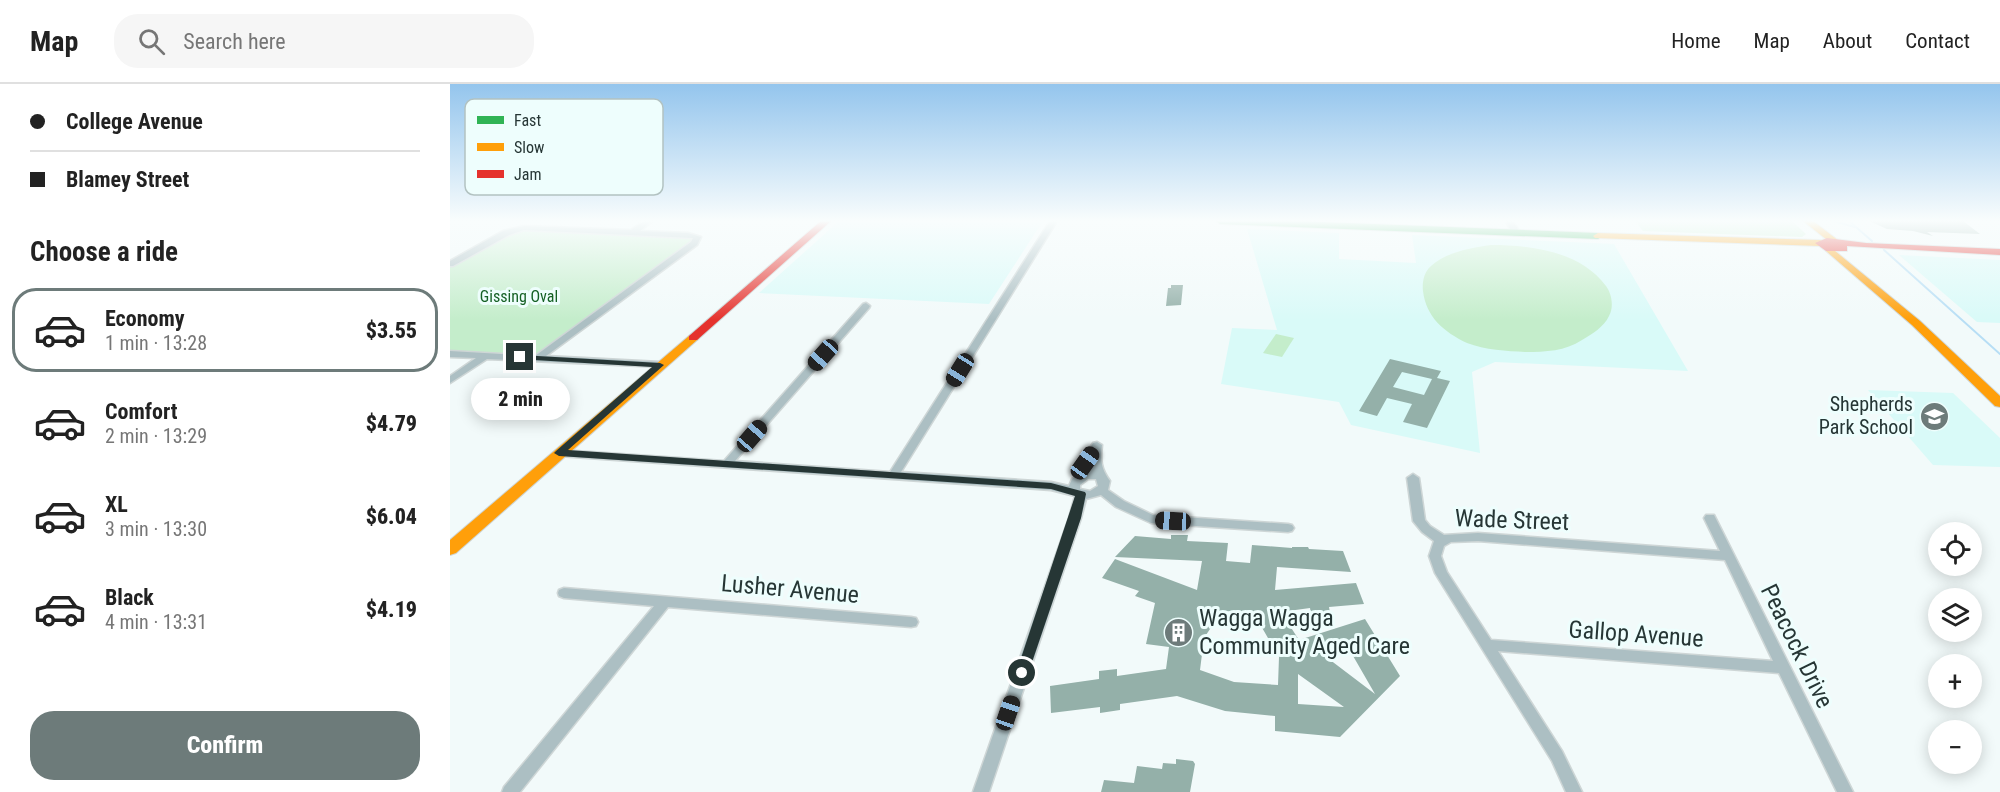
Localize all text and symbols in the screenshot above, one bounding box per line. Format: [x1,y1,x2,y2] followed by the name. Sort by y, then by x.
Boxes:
[114,14,534,68] search box
[30,25,78,58] text: Map
[135,25,168,58] icon: search
[183,29,286,54] text: Search here
[1671,29,1721,53] text: Home
[1754,29,1790,53] text: Map
[1823,29,1872,53] text: About
[1905,29,1970,53] text: Contact
[465,99,663,195] legend
[66,109,203,134] text: College Avenue
[514,111,541,130] text: Fast
[514,138,544,157] text: Slow
[514,165,541,184] text: Jam
[66,167,189,192] text: Blamey Street
[30,236,178,268] text: Choose a ride
[480,287,558,306] park label: Gissing Oval
[33,303,87,357] icon: car
[105,306,185,331] text: Economy
[366,318,417,343] text: $3.55
[105,331,207,355] text: 1 min · 13:28
[804,336,842,374] car
[506,343,533,370] route end
[943,350,977,390] car
[470,378,569,420] callout: 2 min
[498,387,543,411] text: 2 min
[1819,392,1913,439] place label: Shepherds Park School
[33,396,87,450] icon: car
[105,399,178,424] text: Comfort
[1918,400,1950,432] school or university icon: Shepherds Park School
[366,411,417,436] text: $4.79
[733,417,771,455] car
[105,424,207,448] text: 2 min · 13:29
[1067,443,1103,483] car
[33,489,87,543] icon: car
[105,492,128,517] text: XL
[366,504,417,529] text: $6.04
[1454,504,1570,536] street label: Wade Street
[1155,511,1191,531] car
[105,517,207,541] text: 3 min · 13:30
[1928,522,1982,774] map controls
[1928,522,1982,576] button: locate
[720,569,860,609] street label: Lusher Avenue
[1755,579,1839,713] street label: Peacock Drive
[33,582,87,636] icon: car
[105,585,154,610] text: Black
[1928,588,1982,642] button: layers
[366,597,417,622] text: $4.19
[1199,604,1410,660] place label: Wagga Wagga Community Aged Care
[105,610,207,634] text: 4 min · 13:31
[1568,615,1704,653] street label: Gallop Avenue
[1162,616,1194,648] building icon: Wagga Wagga Community Aged Care
[1928,654,1982,708] button: +
[1008,659,1035,686] route start
[994,693,1022,733] car
[30,711,420,780] button: Confirm
[1928,720,1982,774] button: −

